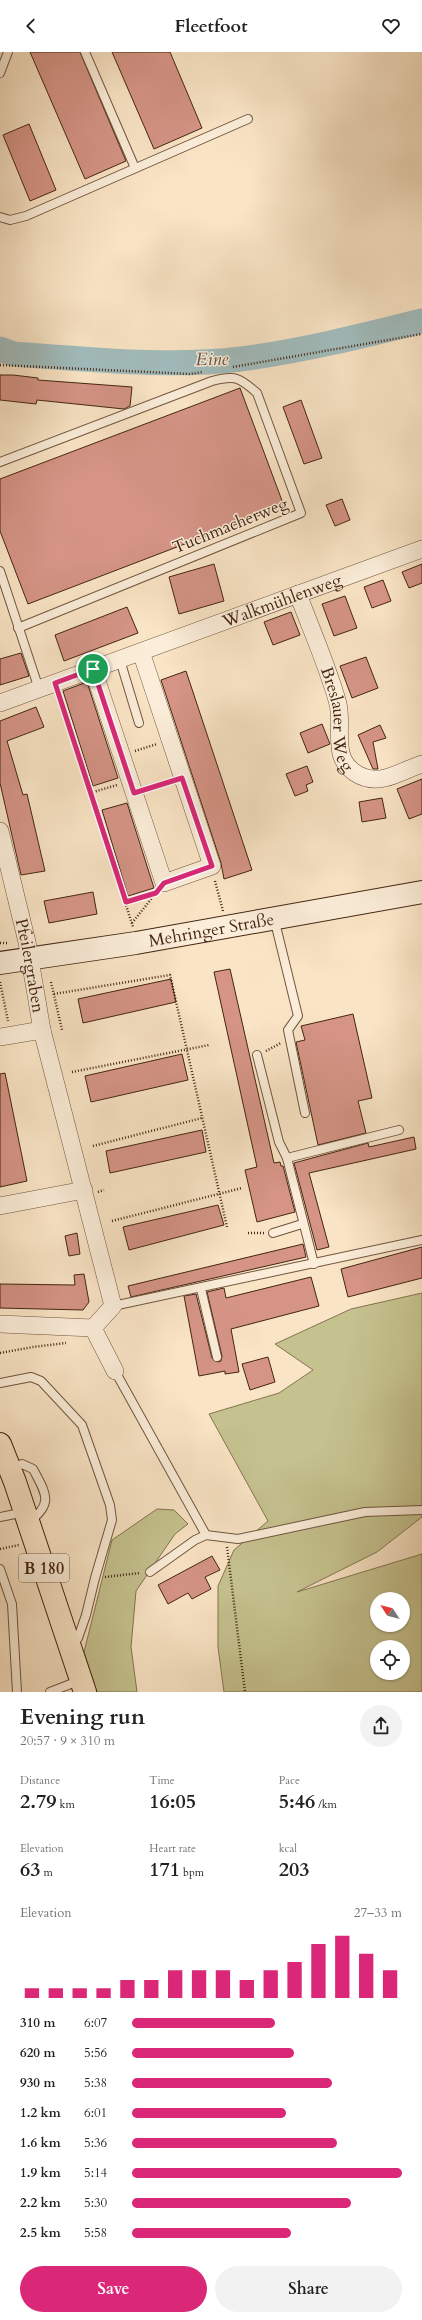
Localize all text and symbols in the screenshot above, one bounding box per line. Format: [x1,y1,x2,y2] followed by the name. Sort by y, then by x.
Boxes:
[174,14,248,39] text: Fleetfoot
[20,15,42,37] icon: back
[380,15,402,37] icon: heart
[196,347,230,372] water label: Eine
[169,492,292,559] street label: Tuchmacherweg
[218,568,345,633] street label: Walkmühlenweg
[76,652,110,686] pin
[82,658,104,680] icon: arrive
[315,664,359,777] street label: Breslauer Weg
[147,908,276,953] street label: Mehringer Straße
[10,916,50,1015] street label: Pfeilergraben
[19,1554,69,1582] road number: B 180
[370,1592,410,1632] north arrow
[370,1592,410,1680] map controls
[370,1640,410,1680] button: locate
[20,1702,145,1732] text: Evening run
[360,1705,402,1747] button: share
[20,1732,115,1750] text: 20:57 · 9 × 310 m
[20,1773,60,1788] text: Distance
[149,1773,175,1788] text: Time
[279,1773,300,1788] text: Pace
[20,1788,57,1815] text: 2.79
[149,1788,196,1815] text: 16:05
[279,1788,315,1815] text: 5:46
[57,1797,75,1812] text: km
[315,1797,337,1812] text: /km
[20,1841,64,1856] text: Elevation
[149,1841,196,1856] text: Heart rate
[279,1841,297,1856] text: kcal
[20,1856,41,1883] text: 63
[149,1856,180,1883] text: 171
[279,1856,309,1883] text: 203
[41,1865,53,1880] text: m
[180,1865,204,1880] text: bpm
[20,1904,72,1922] text: Elevation
[354,1904,402,1922] text: 27–33 m
[20,2014,55,2032] text: 310 m
[84,2014,107,2032] text: 6:07
[20,2044,55,2062] text: 620 m
[84,2044,107,2062] text: 5:56
[20,2074,55,2092] text: 930 m
[84,2074,107,2092] text: 5:38
[20,2104,61,2122] text: 1.2 km
[84,2104,107,2122] text: 6:01
[20,2134,61,2152] text: 1.6 km
[84,2134,107,2152] text: 5:36
[20,2164,61,2182] text: 1.9 km
[84,2164,107,2182] text: 5:14
[20,2194,61,2212] text: 2.2 km
[84,2194,107,2212] text: 5:30
[20,2224,61,2242] text: 2.5 km
[84,2224,107,2242] text: 5:58
[20,2266,207,2312] button: Save
[215,2266,402,2312] button: Share

